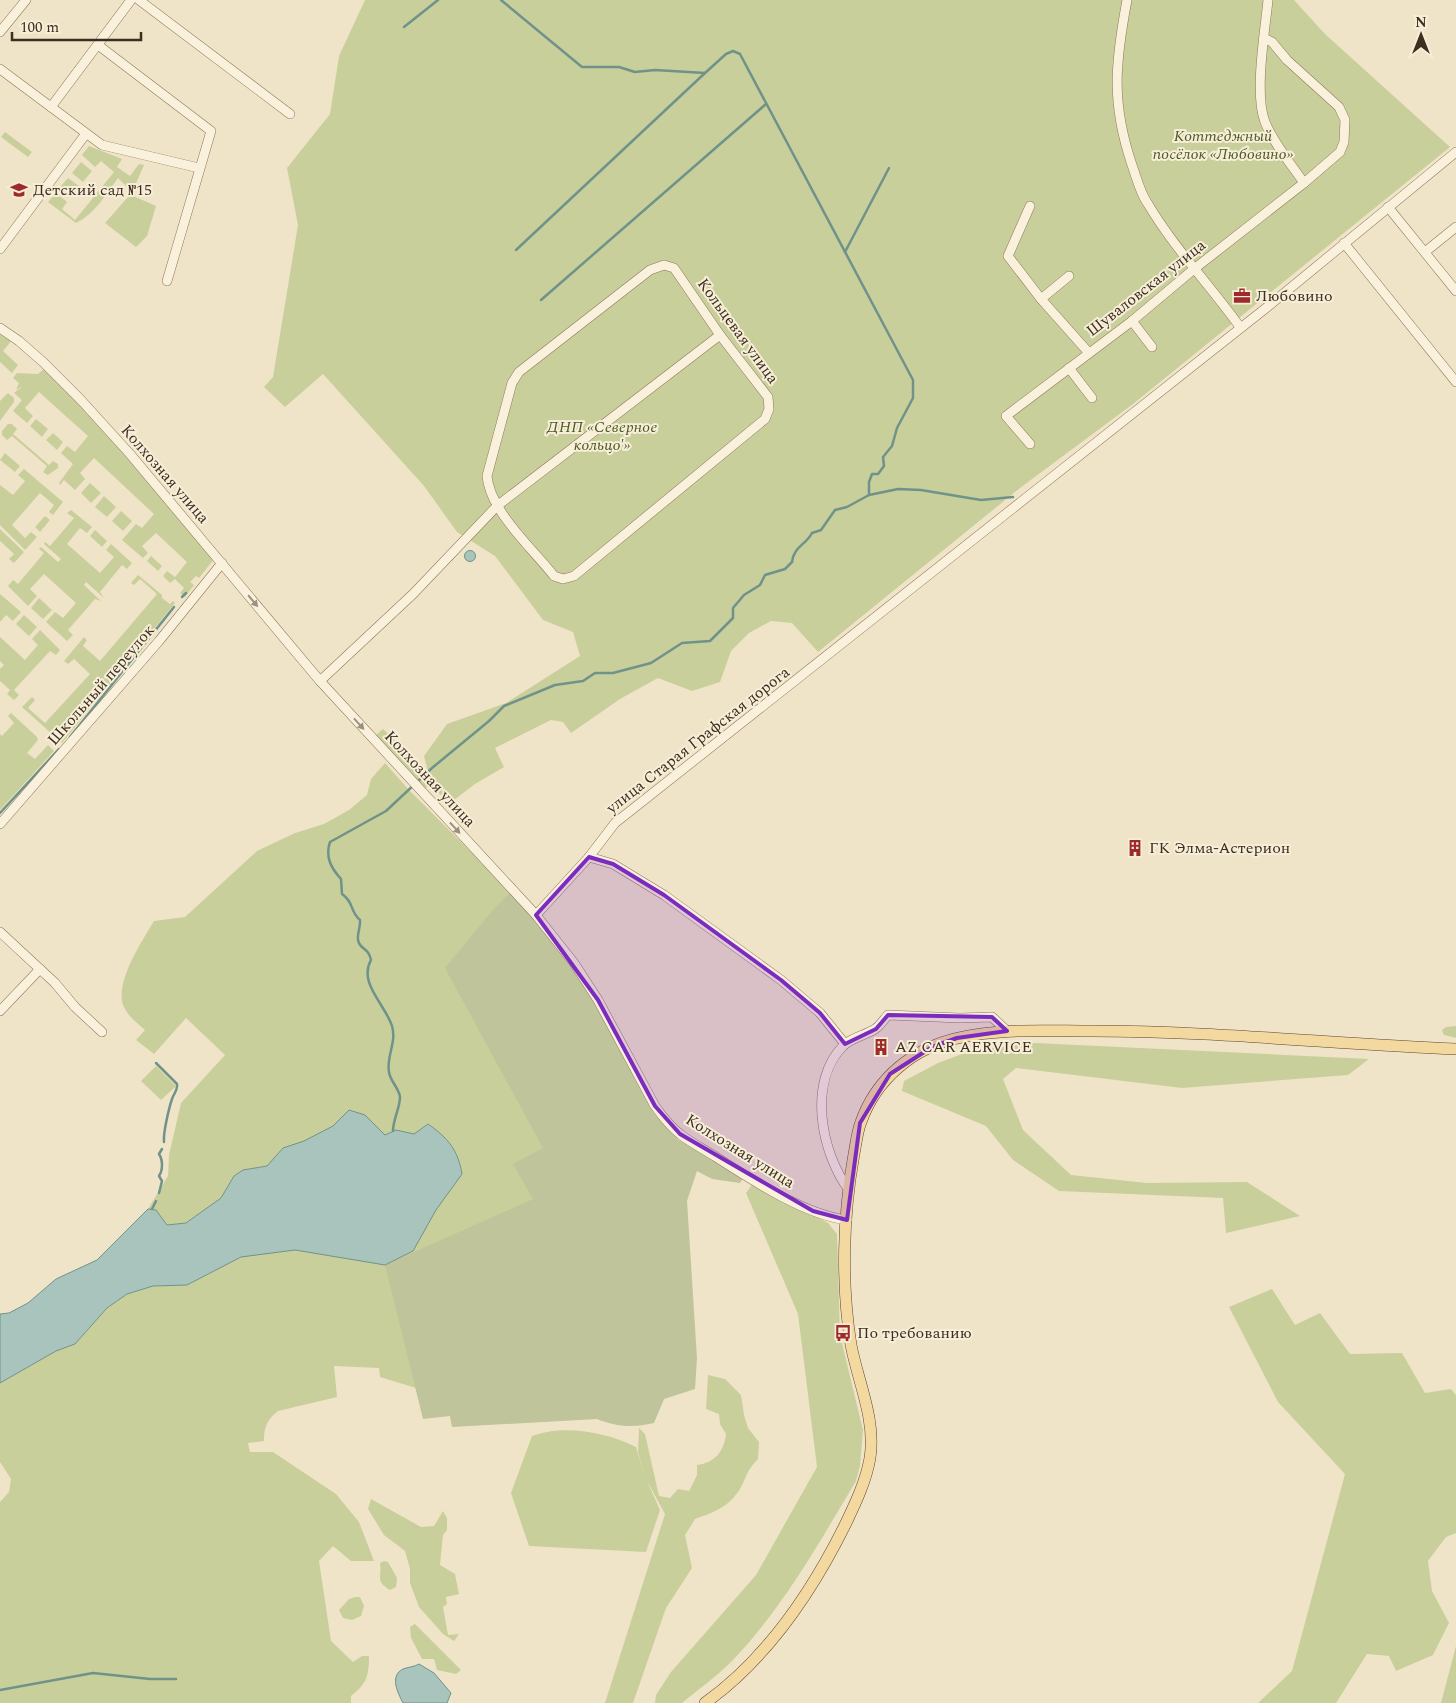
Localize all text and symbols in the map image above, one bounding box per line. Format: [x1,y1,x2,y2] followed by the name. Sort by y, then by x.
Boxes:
[12,10,141,42] scale bar
[1396,10,1446,60] north arrow
[1415,12,1427,33] text: N
[20,16,59,39] text: 100 m
[1153,124,1294,166] park label: Коттеджный посёлок «Любовино»
[33,178,152,202] place label: Детский сад №15
[9,180,29,200] school or university icon: Детский сад №15
[1081,233,1211,342] street label: Шуваловская улица
[691,273,785,389] street label: Кольцевая улица
[1256,284,1333,308] place label: Любовино
[1232,286,1252,306] office icon: Любовино
[546,415,657,457] park label: ДНП «Северное кольцо'»
[115,419,215,529] street label: Колхозная улица
[248,594,259,607] one-way arrow
[42,619,160,751] street label: Школьный переулок
[600,660,795,820] street label: улица Старая Графская дорога
[353,718,365,730] one-way arrow
[379,725,481,833] street label: Колхозная улица
[449,822,461,834] one-way arrow
[1149,836,1290,860] place label: ГК Элма-Астерион
[1125,838,1145,858] building icon: ГК Элма-Астерион
[895,1035,1032,1059] place label: AZ CAR AERVICE
[871,1037,891,1057] building icon: AZ CAR AERVICE
[681,1108,799,1194] street label: Колхозная улица
[857,1321,972,1345] place label: По требованию
[833,1323,853,1343] bus stop icon: По требованию

